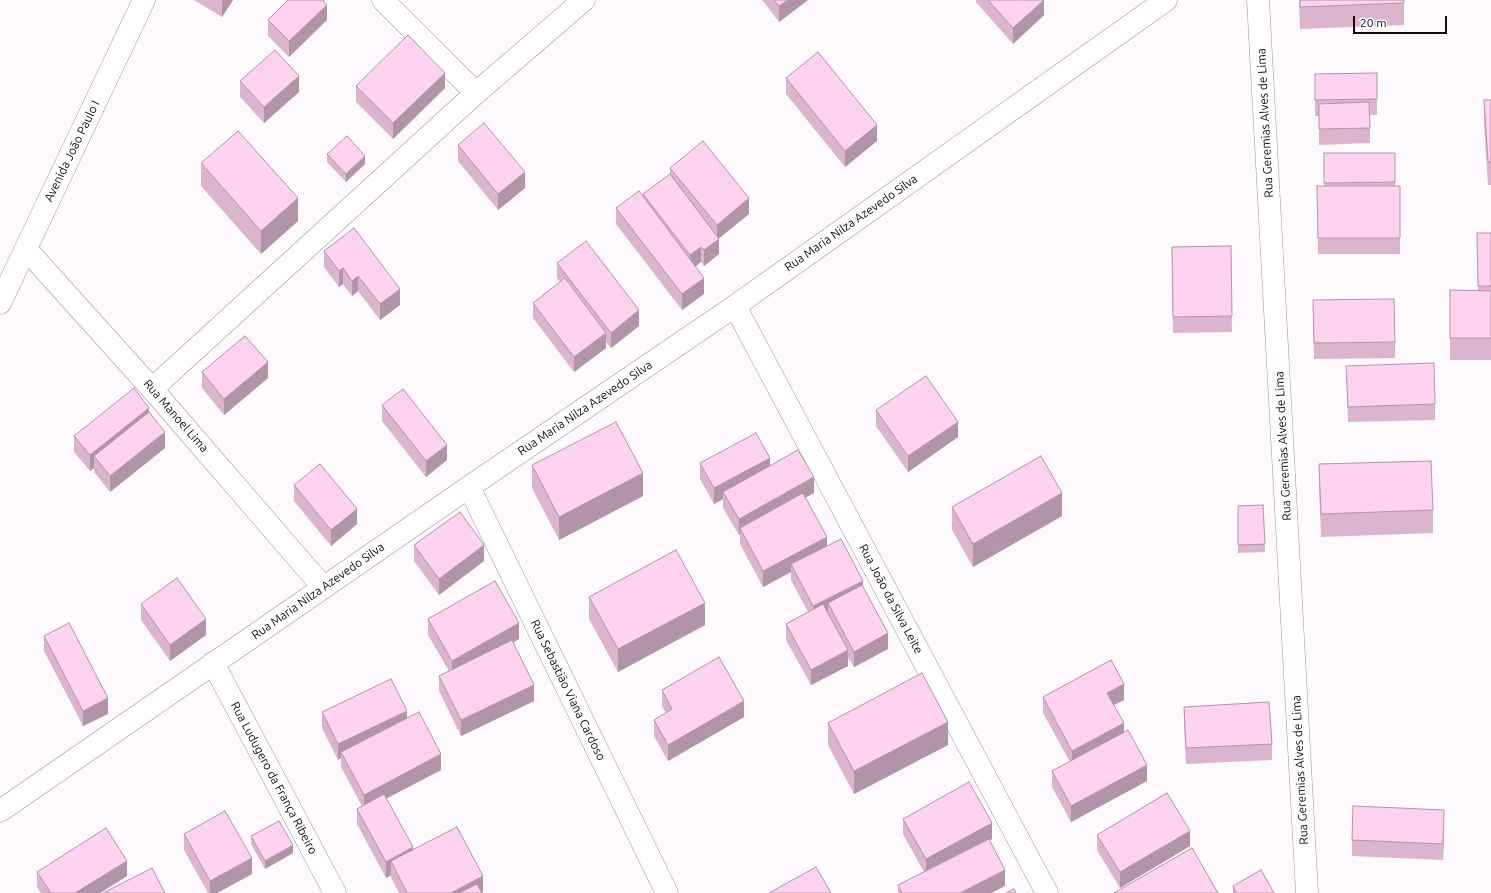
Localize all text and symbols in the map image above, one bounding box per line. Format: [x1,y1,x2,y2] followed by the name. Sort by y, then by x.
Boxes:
[1355,8,1449,34] scale bar
[1360,16,1387,29] text: 20 m
[1254,48,1276,198] street label: Rua Geremias Alves de Lima
[41,98,103,204] street label: Avenida João Paulo I
[782,172,920,274] street label: Rua Maria Nilza Azevedo Silva
[515,358,655,458] street label: Rua Maria Nilza Azevedo Silva
[1272,371,1294,521] street label: Rua Geremias Alves de Lima
[140,377,212,455] street label: Rua Manoel Lima
[249,540,387,642] street label: Rua Maria Nilza Azevedo Silva
[856,542,926,656] street label: Rua João da Silva Leite
[527,617,609,763] street label: Rua Sebastião Viana Cardoso
[1289,695,1311,845] street label: Rua Geremias Alves de Lima
[228,699,320,857] street label: Rua Ludugero da França Ribeiro

